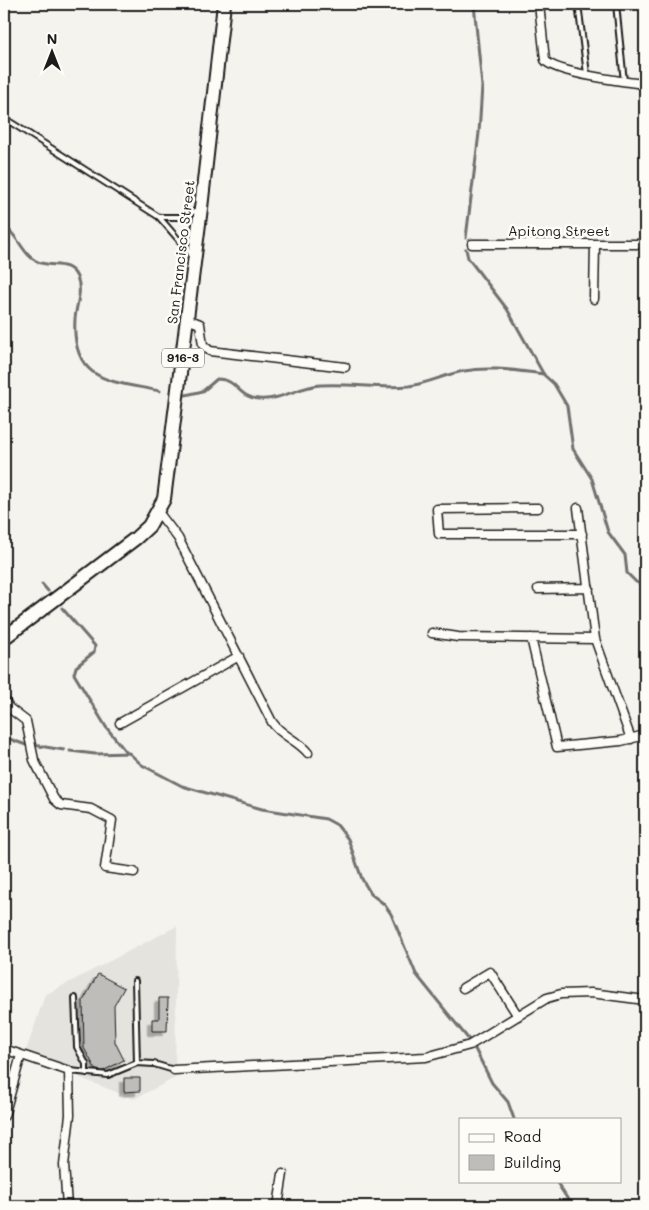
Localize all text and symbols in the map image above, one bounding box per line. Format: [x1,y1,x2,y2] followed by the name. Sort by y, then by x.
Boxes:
[28,28,78,78] north arrow
[47,29,57,48] text: N
[162,179,199,325] street label: San Francisco Street
[508,221,610,240] street label: Apitong Street
[162,348,204,368] road number: 916-3
[459,1118,622,1182] legend
[504,1126,541,1146] text: Road
[504,1152,561,1172] text: Building

